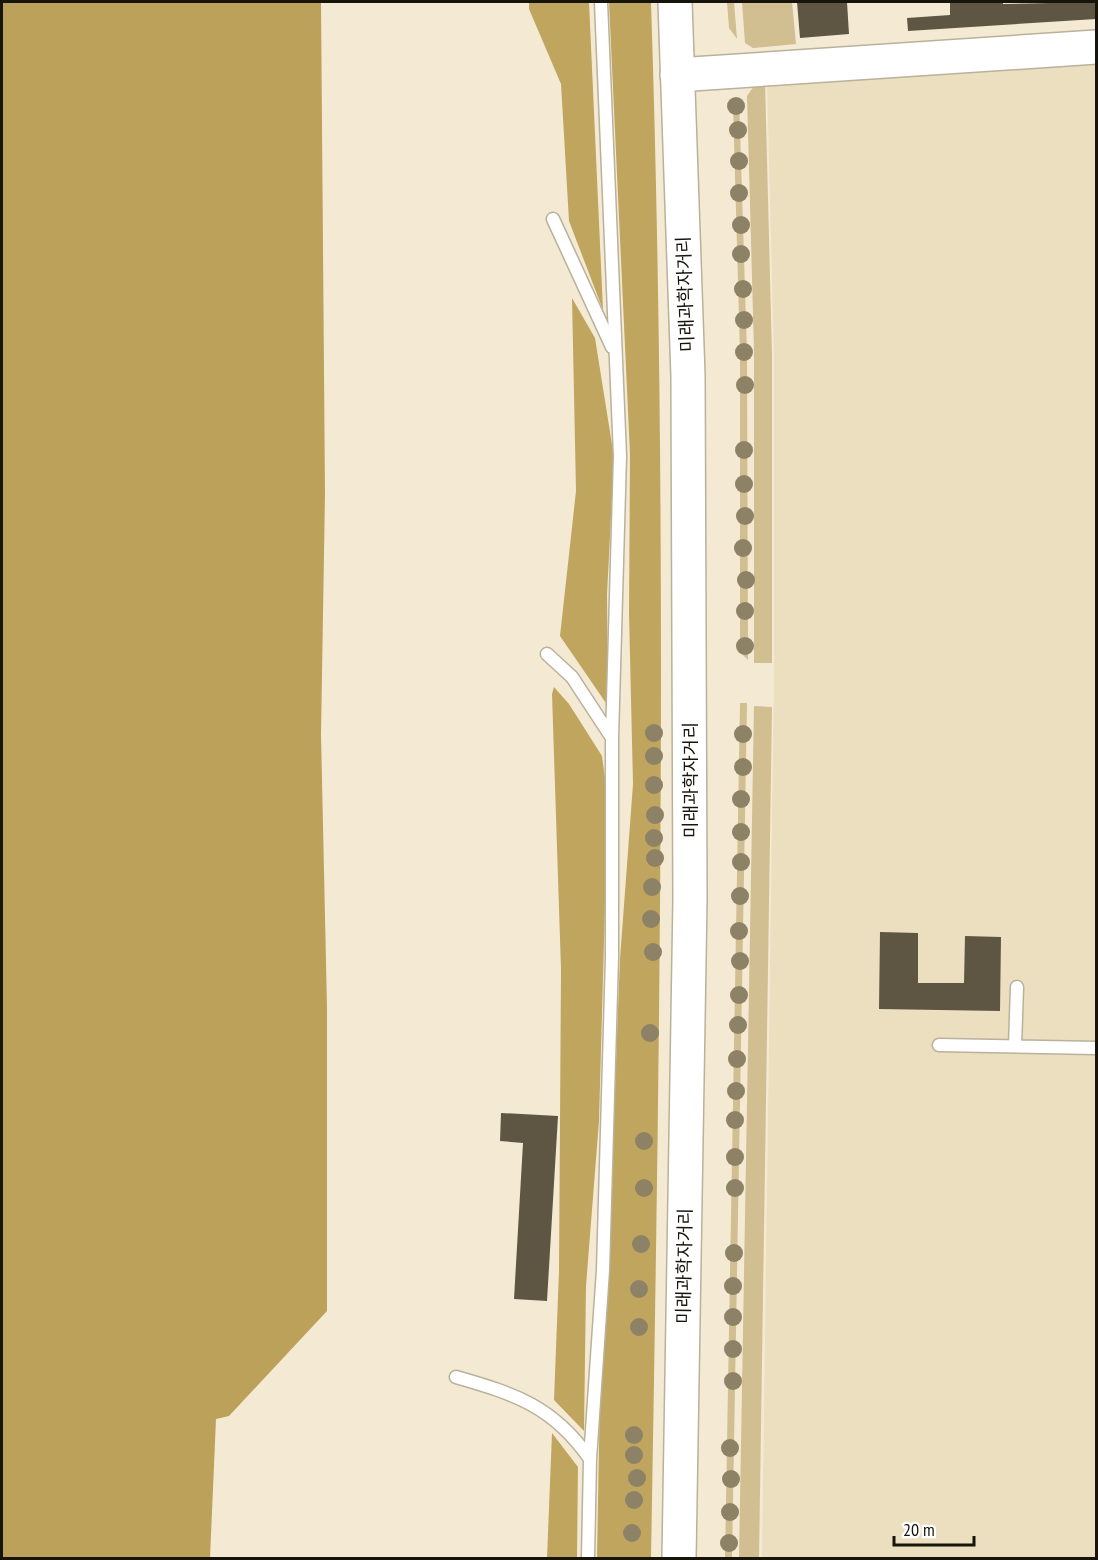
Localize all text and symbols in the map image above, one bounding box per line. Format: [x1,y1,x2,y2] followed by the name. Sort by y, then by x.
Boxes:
[671,236,699,352] street label: 미래과학자거리
[679,722,702,838] street label: 미래과학자거리
[671,1208,697,1324] street label: 미래과학자거리
[894,1509,974,1547] scale bar
[903,1518,935,1541] text: 20 m

